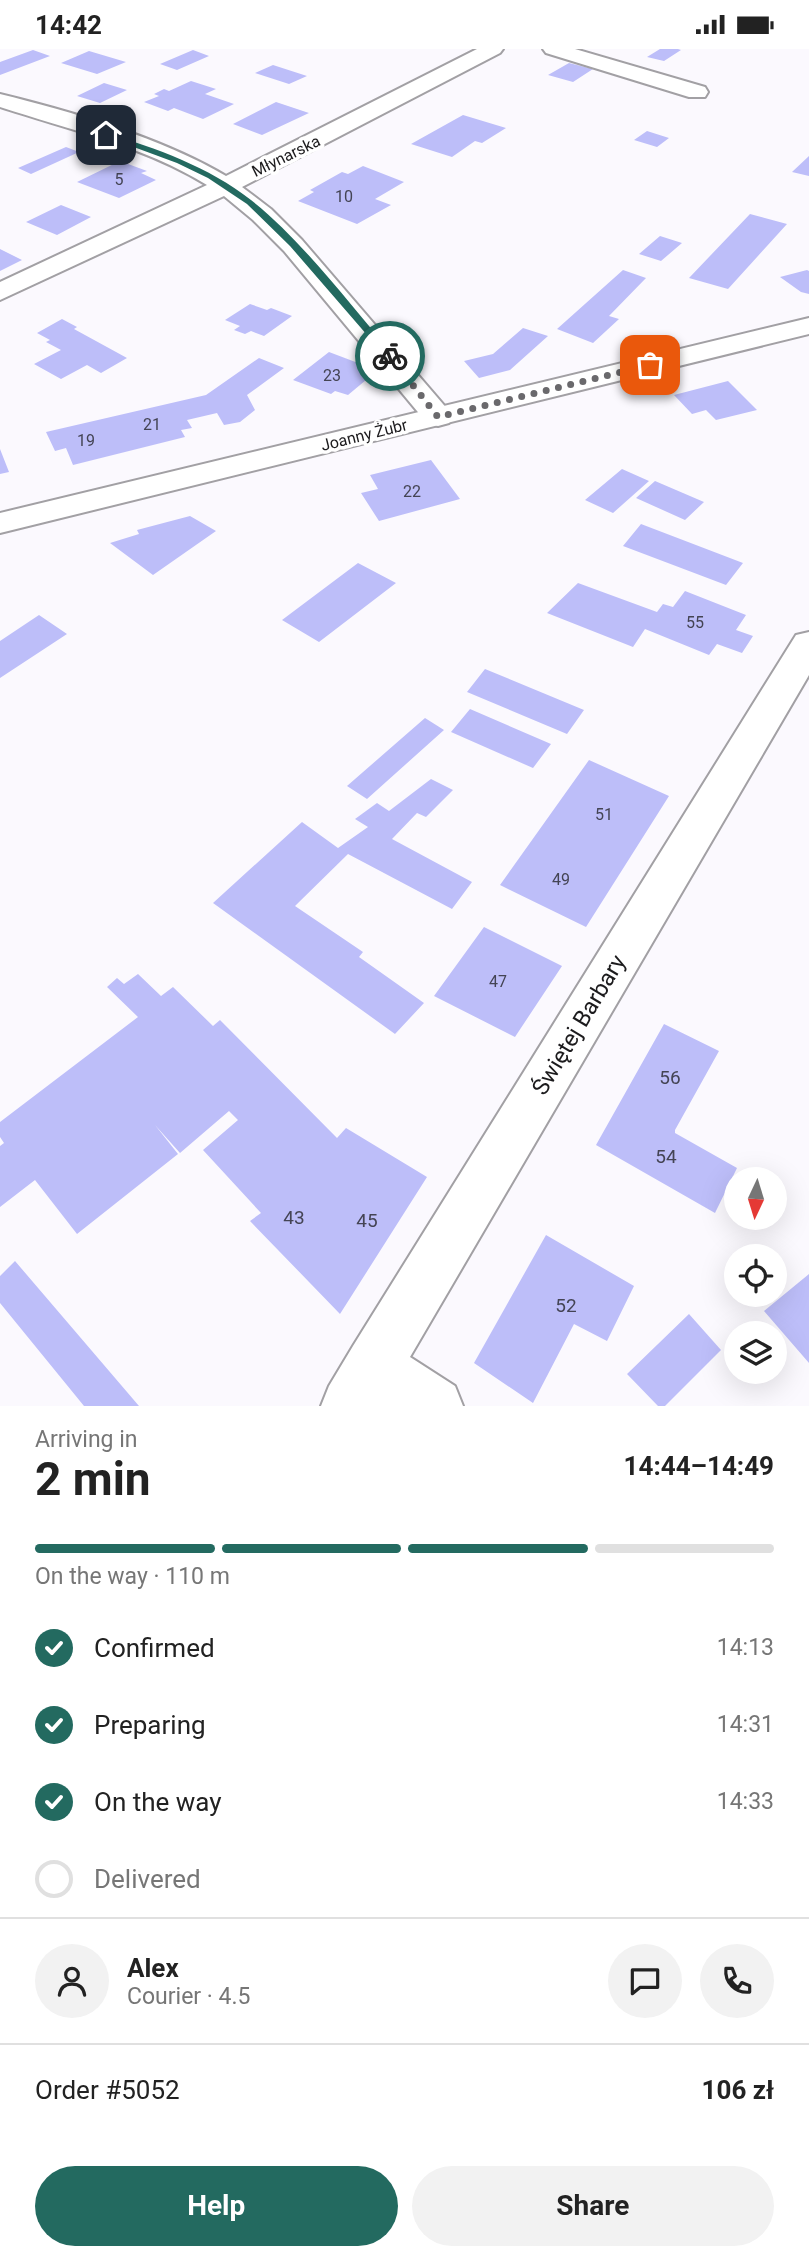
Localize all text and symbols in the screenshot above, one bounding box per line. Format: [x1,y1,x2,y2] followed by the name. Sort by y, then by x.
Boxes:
[35,10,102,40] text: 14:42
[76,105,136,165] pin
[87,116,125,154] icon: home
[249,131,323,181] street label: Młynarska
[115,170,124,189] house number: 5
[335,187,353,206] house number: 10
[355,321,425,391] courier
[620,335,680,395] pin
[371,337,409,375] icon: bike
[631,346,669,384] icon: bag
[323,366,341,385] house number: 23
[143,415,161,434] house number: 21
[319,415,410,455] street label: Joanny Żubr
[77,431,95,450] house number: 19
[403,482,421,501] house number: 22
[686,613,704,632] house number: 55
[595,805,613,824] house number: 51
[552,870,570,889] house number: 49
[526,949,631,1100] street label: Świętej Barbary
[489,972,507,991] house number: 47
[659,1066,681,1089] house number: 56
[655,1145,677,1168] house number: 54
[724,1167,788,1230] north arrow
[724,1167,787,1384] map controls
[283,1206,305,1229] house number: 43
[356,1209,378,1232] house number: 45
[724,1244,787,1307] button: locate
[555,1294,577,1317] house number: 52
[724,1321,787,1384] button: layers
[35,1426,138,1453] text: Arriving in
[624,1451,774,1481] text: 14:44–14:49
[35,1452,151,1506] text: 2 min
[35,1563,230,1590] text: On the way · 110 m
[35,1629,73,1667] icon: check
[94,1633,215,1663] text: Confirmed
[717,1634,774,1661] text: 14:13
[35,1706,73,1744] icon: check
[94,1710,206,1740] text: Preparing
[717,1711,774,1738] text: 14:31
[35,1783,73,1821] icon: check
[94,1787,222,1817] text: On the way
[717,1788,774,1815] text: 14:33
[94,1864,201,1894] text: Delivered
[35,1944,109,2018] button: person
[608,1944,682,2018] button: chat
[700,1944,774,2018] button: phone
[127,1953,179,1983] text: Alex
[127,1983,250,2010] text: Courier · 4.5
[35,2075,180,2105] text: Order #5052
[702,2075,774,2105] text: 106 zł
[35,2166,398,2246] button: Help
[412,2166,774,2246] button: Share

